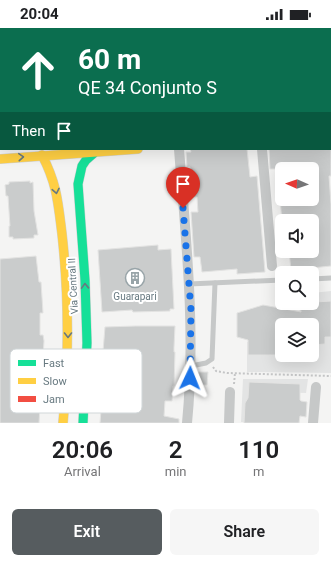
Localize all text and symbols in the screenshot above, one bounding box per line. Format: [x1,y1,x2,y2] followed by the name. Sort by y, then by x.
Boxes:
[20,5,59,23] text: 20:04
[78,43,141,76] text: 60 m
[12,44,64,96] icon: ahead
[78,77,217,98] text: QE 34 Conjunto S
[53,120,75,142] icon: arrive
[12,122,45,140] text: Then
[18,152,24,161] one-way arrow
[275,162,319,206] north arrow
[275,162,319,362] map controls
[166,167,200,208] pin
[172,173,194,195] icon: arrive
[51,188,60,194] one-way arrow
[275,214,319,258] button: sound
[66,258,80,314] street label: Via Central II
[275,266,319,310] button: search
[124,267,146,289] building icon: Guarapari
[81,283,90,289] one-way arrow
[113,291,157,302] place label: Guarapari
[275,318,319,362] button: layers
[64,332,72,338] one-way arrow
[10,349,142,413] legend
[43,357,65,370] text: Fast
[169,357,211,399] position arrow
[43,375,67,388] text: Slow
[43,393,65,406] text: Jam
[52,436,113,464] text: 20:06
[169,436,182,464] text: 2
[238,436,279,464] text: 110
[64,464,101,479] text: Arrival
[165,464,186,479] text: min
[253,464,264,479] text: m
[12,509,162,555] button: Exit
[170,509,319,555] button: Share

